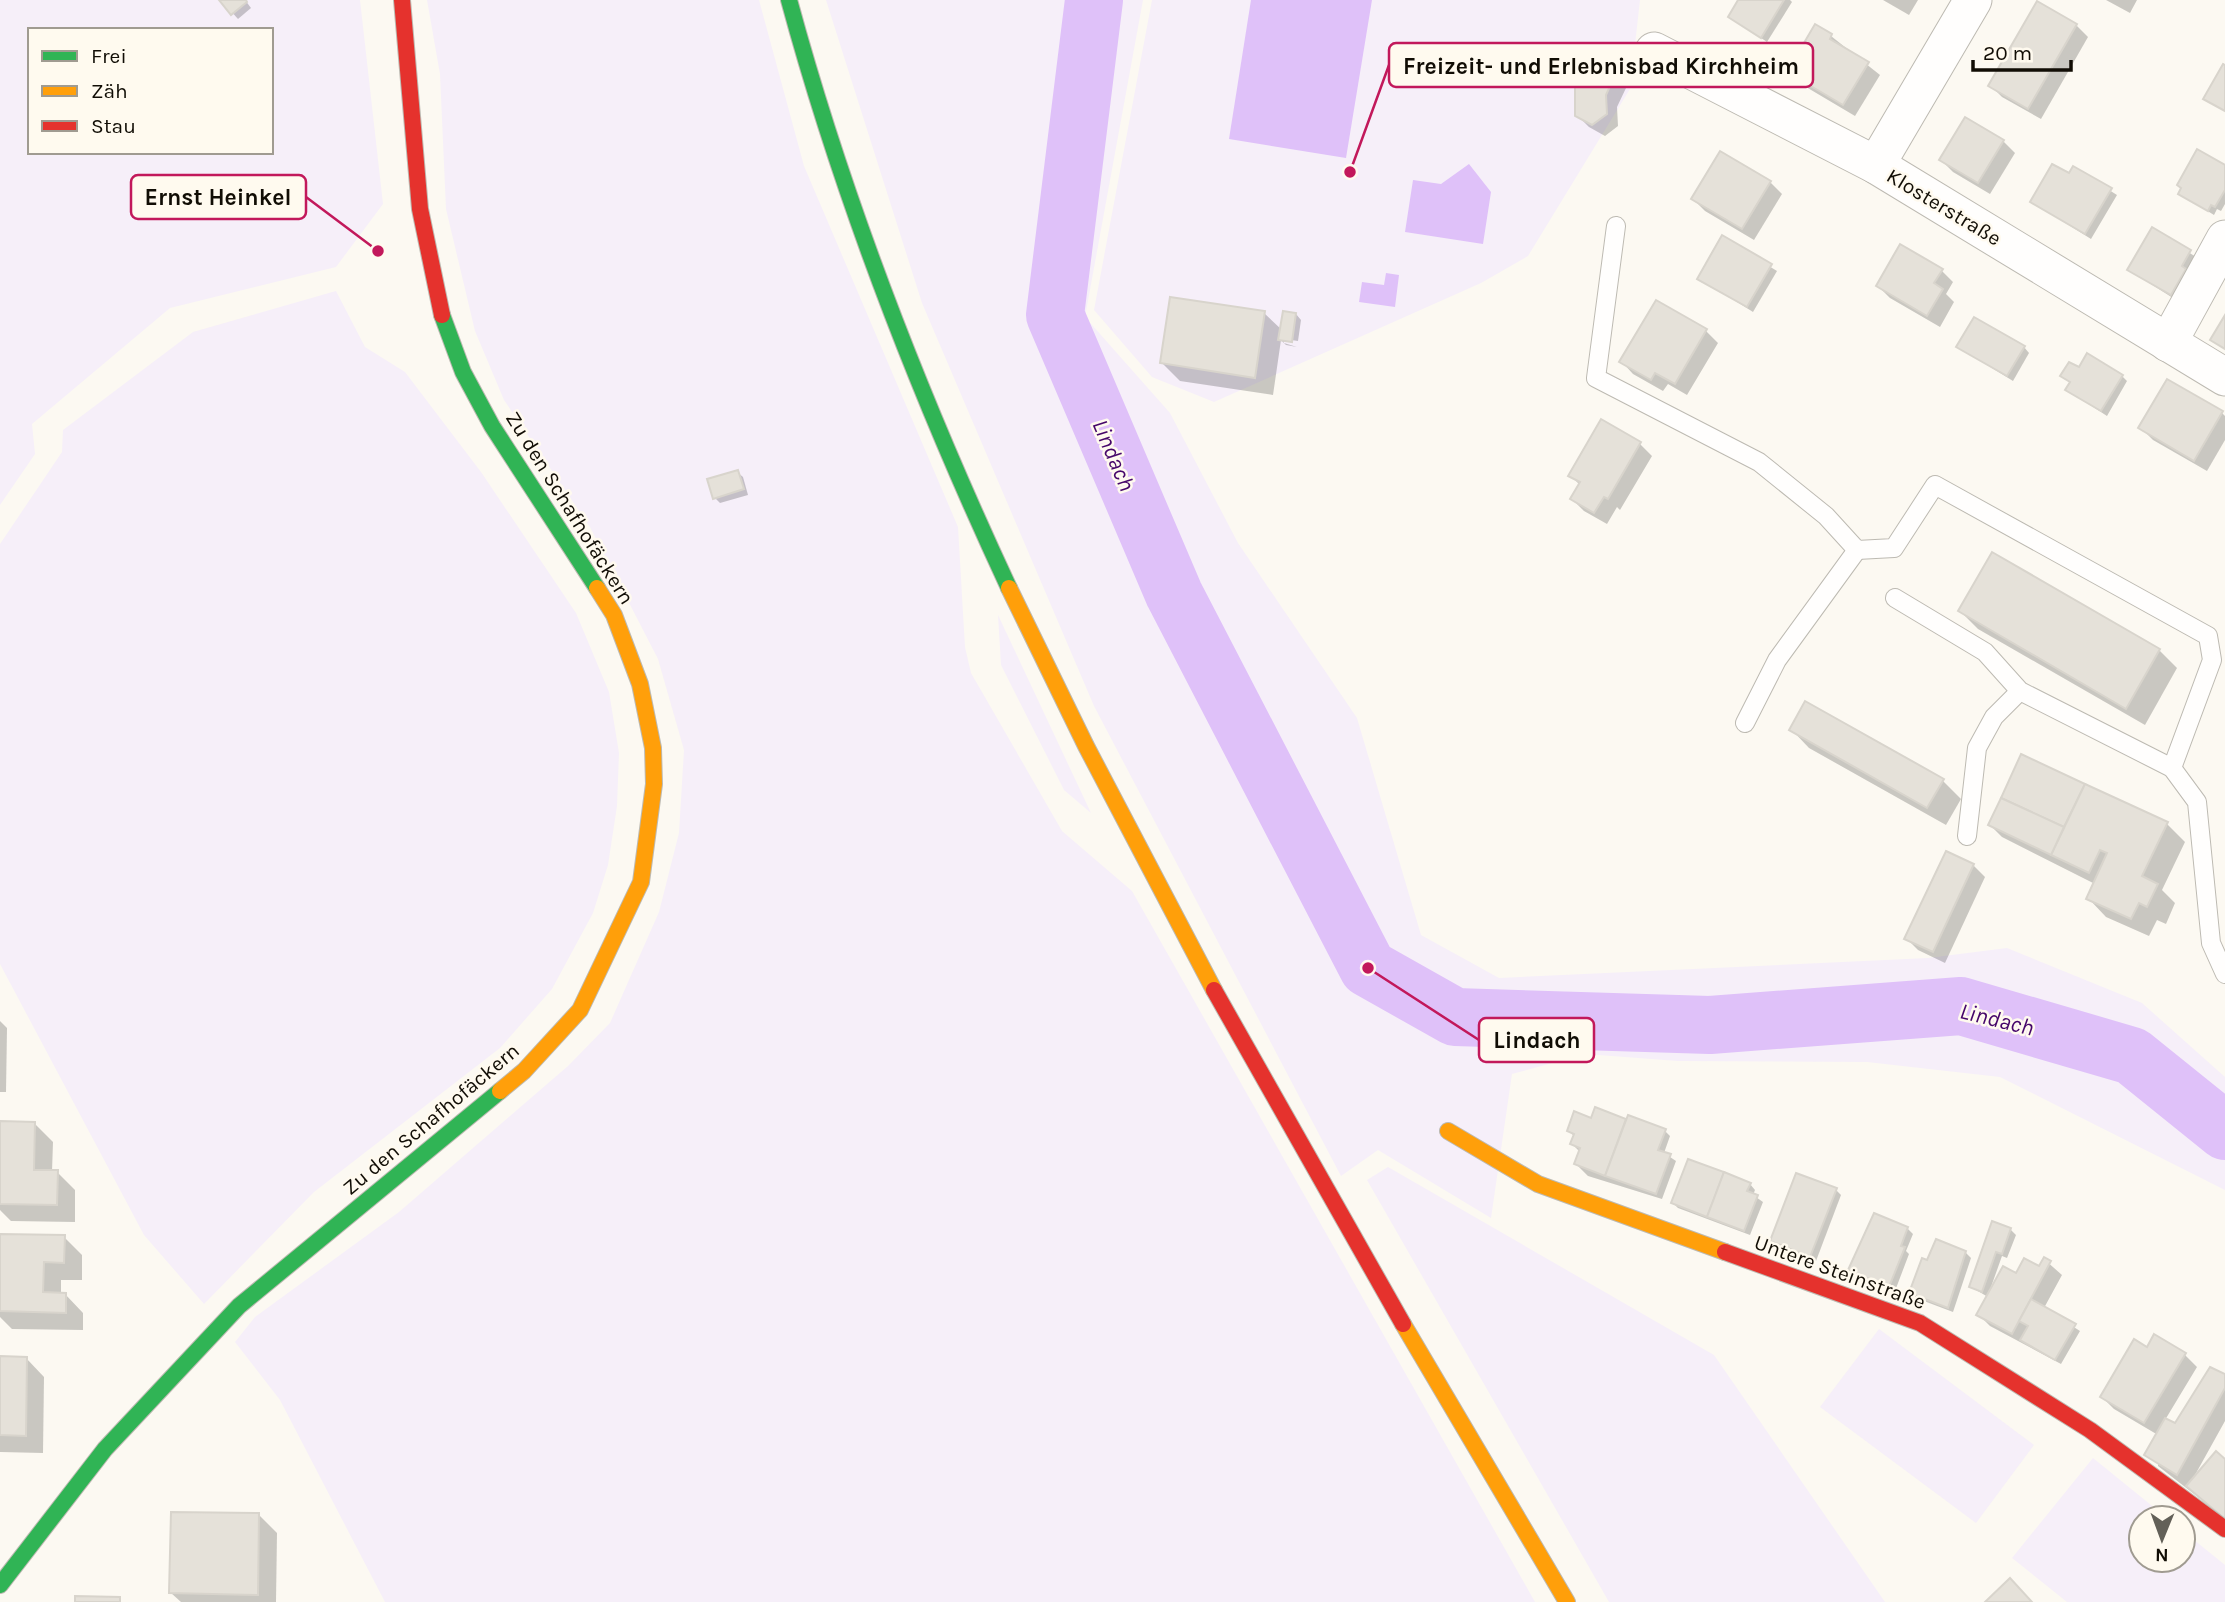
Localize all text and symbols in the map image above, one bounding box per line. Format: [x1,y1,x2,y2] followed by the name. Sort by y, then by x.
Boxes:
[28,28,273,154] legend
[1973,28,2071,72] scale bar
[1983,41,2032,65] text: 20 m
[1389,43,1813,87] callout: Freizeit- und Erlebnisbad Kirchheim
[91,44,127,68] text: Frei
[1403,53,1799,80] text: Freizeit- und Erlebnisbad Kirchheim
[91,79,128,103] text: Zäh
[91,114,136,138] text: Stau
[1882,163,2006,251] street label: Klosterstraße
[131,175,306,219] callout: Ernst Heinkel
[145,184,291,211] text: Ernst Heinkel
[501,407,639,609] street label: Zu den Schafhofäckern
[1086,415,1141,495] water label: Lindach
[1957,997,2037,1042] water label: Lindach
[1479,1018,1594,1062] callout: Lindach
[1493,1027,1581,1054] text: Lindach
[338,1038,524,1200] street label: Zu den Schafhofäckern
[1751,1230,1929,1314] street label: Untere Steinstraße
[2127,1504,2197,1574] north arrow
[2155,1544,2169,1566] text: N

